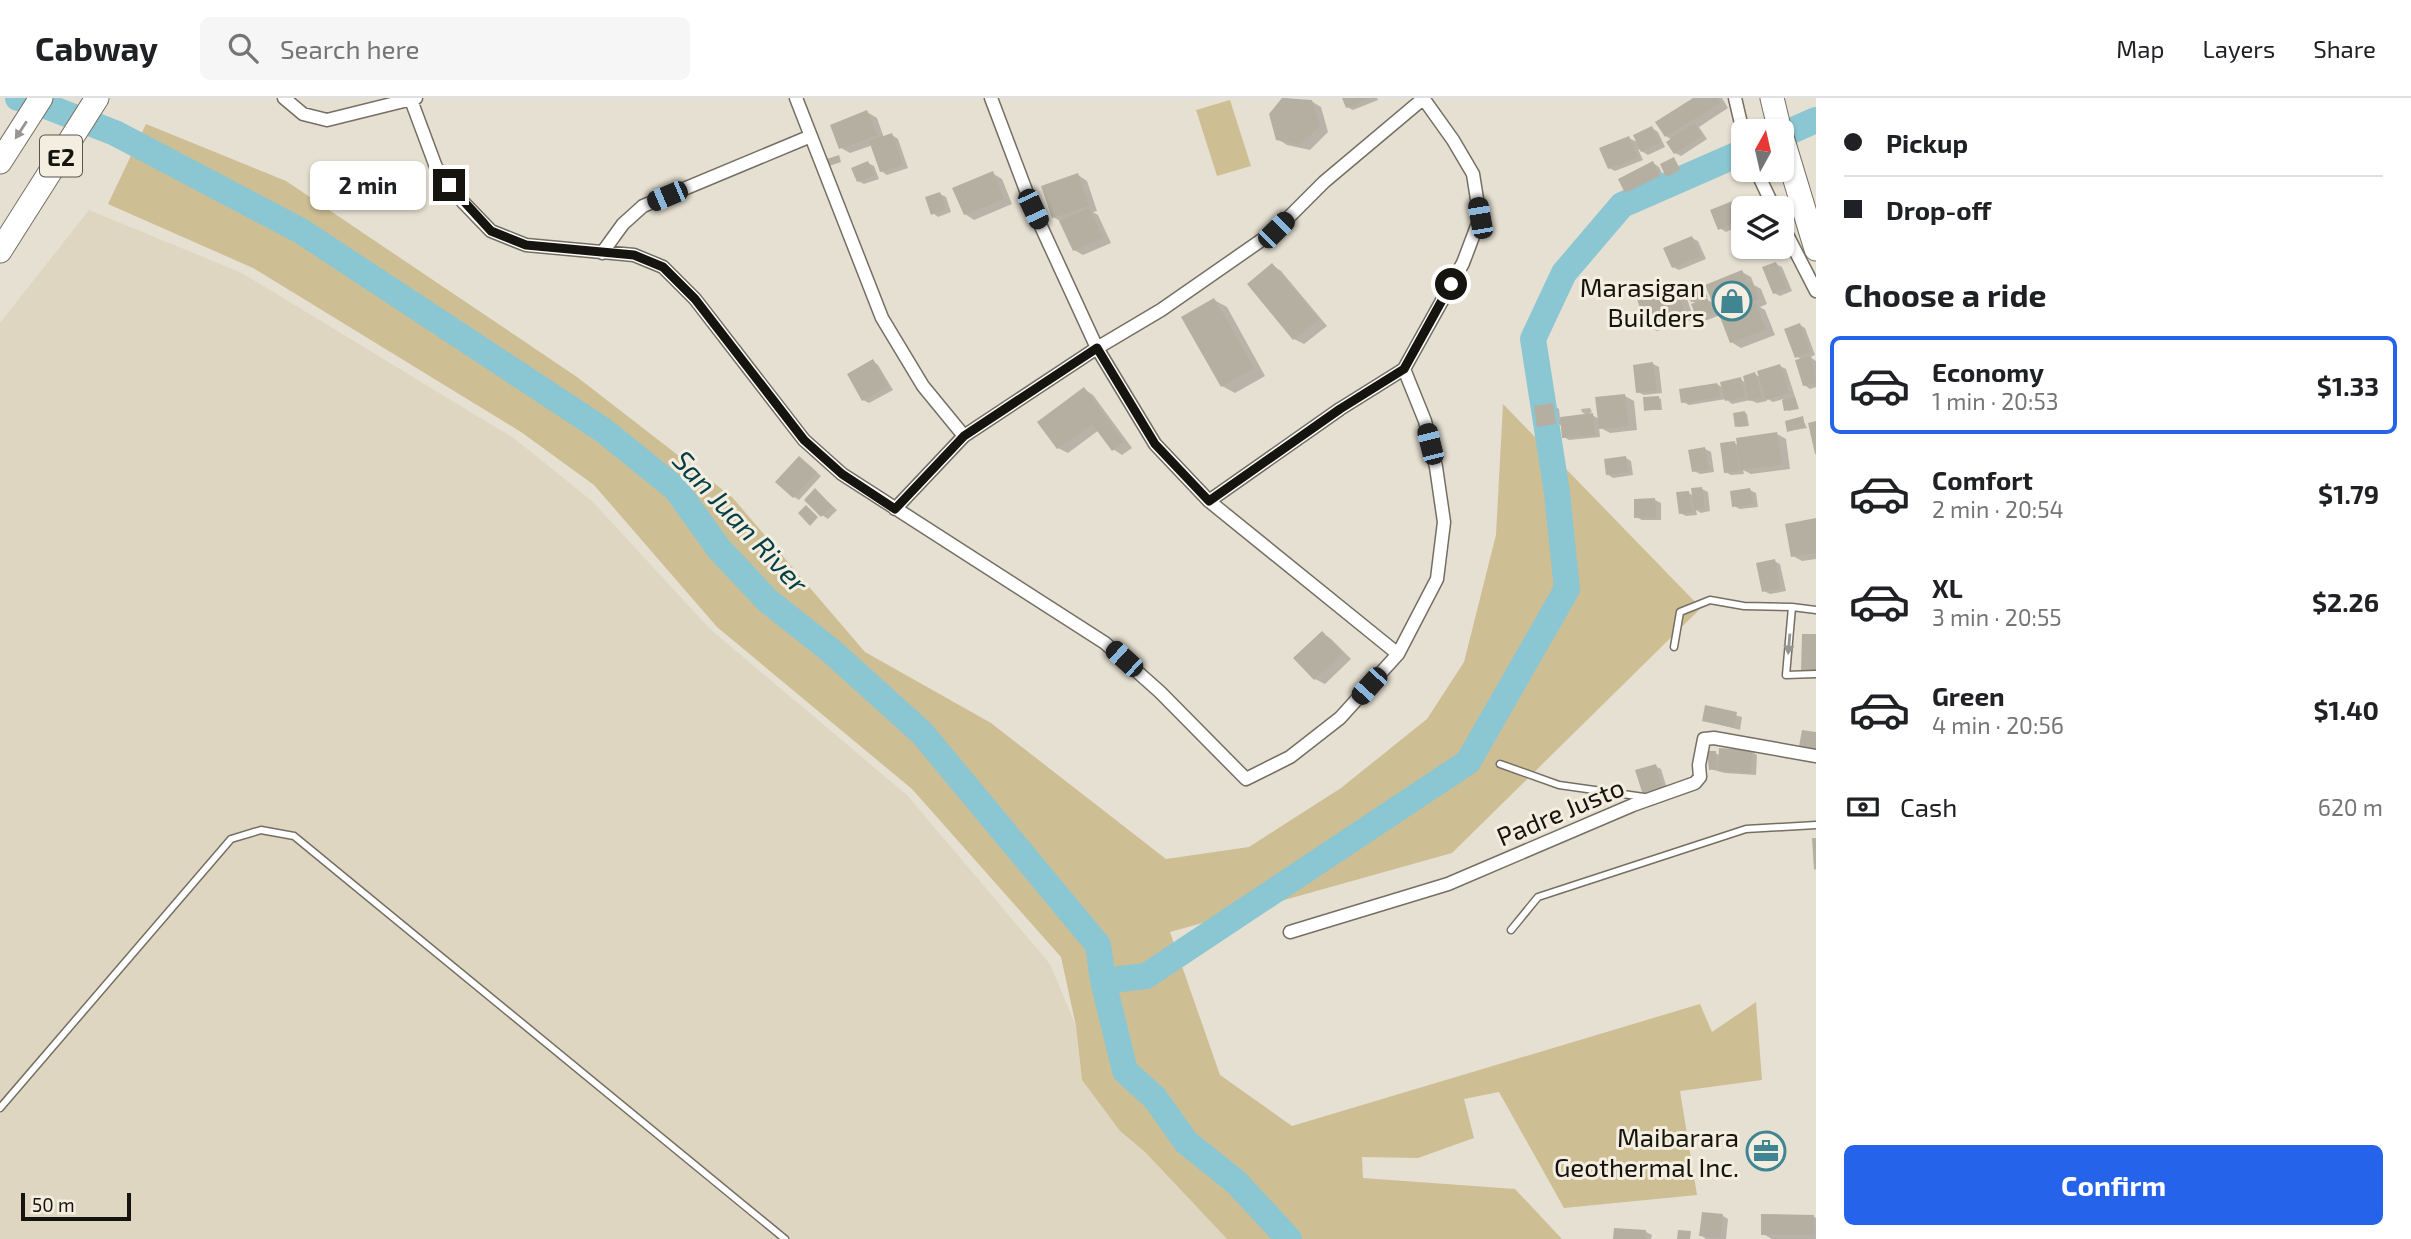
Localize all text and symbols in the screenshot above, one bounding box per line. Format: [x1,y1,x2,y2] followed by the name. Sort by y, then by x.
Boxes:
[200,17,690,80] search box
[35,28,158,68] text: Cabway
[224,29,262,67] icon: search
[280,33,420,64] text: Search here
[2116,34,2164,63] text: Map
[2202,34,2275,63] text: Layers
[2313,34,2376,63] text: Share
[1731,119,1794,182] north arrow
[1731,119,1794,259] map controls
[14,120,27,140] one-way arrow
[1886,127,1968,158] text: Pickup
[40,136,82,176] road number: E2
[309,160,424,210] callout: 2 min
[433,169,465,201] route end
[339,171,397,199] text: 2 min
[644,178,691,214] car
[1015,186,1052,232] car
[1886,194,1991,225] text: Drop-off
[1467,195,1494,241] car
[1731,196,1794,259] button: layers
[1254,208,1299,252] car
[1435,268,1467,300] route start
[1580,271,1705,332] place label: Marasigan Builders
[1844,275,2047,313] text: Choose a ride
[1711,280,1753,322] shop icon: Marasigan Builders
[1848,354,1911,417] icon: car
[1932,356,2044,387] text: Economy
[2317,370,2379,401] text: $1.33
[1932,387,2059,415] text: 1 min · 20:53
[1415,421,1446,467] car
[666,443,816,600] water label: San Juan River
[1848,462,1911,525] icon: car
[1932,464,2033,495] text: Comfort
[2318,478,2379,509] text: $1.79
[1932,495,2064,523] text: 2 min · 20:54
[1848,570,1911,633] icon: car
[1932,572,1963,603] text: XL
[2312,586,2379,617] text: $2.26
[1932,603,2062,631] text: 3 min · 20:55
[1783,634,1794,656] one-way arrow
[1102,637,1147,681] car
[1348,663,1391,709] car
[1848,678,1911,741] icon: car
[1932,680,2005,711] text: Green
[2313,694,2379,725] text: $1.40
[1932,711,2064,739] text: 4 min · 20:56
[1492,770,1628,852] street label: Padre Justo
[1844,788,1882,826] icon: cash
[1900,791,1957,822] text: Cash
[2318,793,2383,821] text: 620 m
[1554,1121,1739,1182] place label: Maibarara Geothermal Inc.
[1745,1130,1787,1172] office icon: Maibarara Geothermal Inc.
[1844,1145,2383,1225] button: Confirm
[21,1190,131,1222] scale bar
[32,1193,75,1216] text: 50 m

